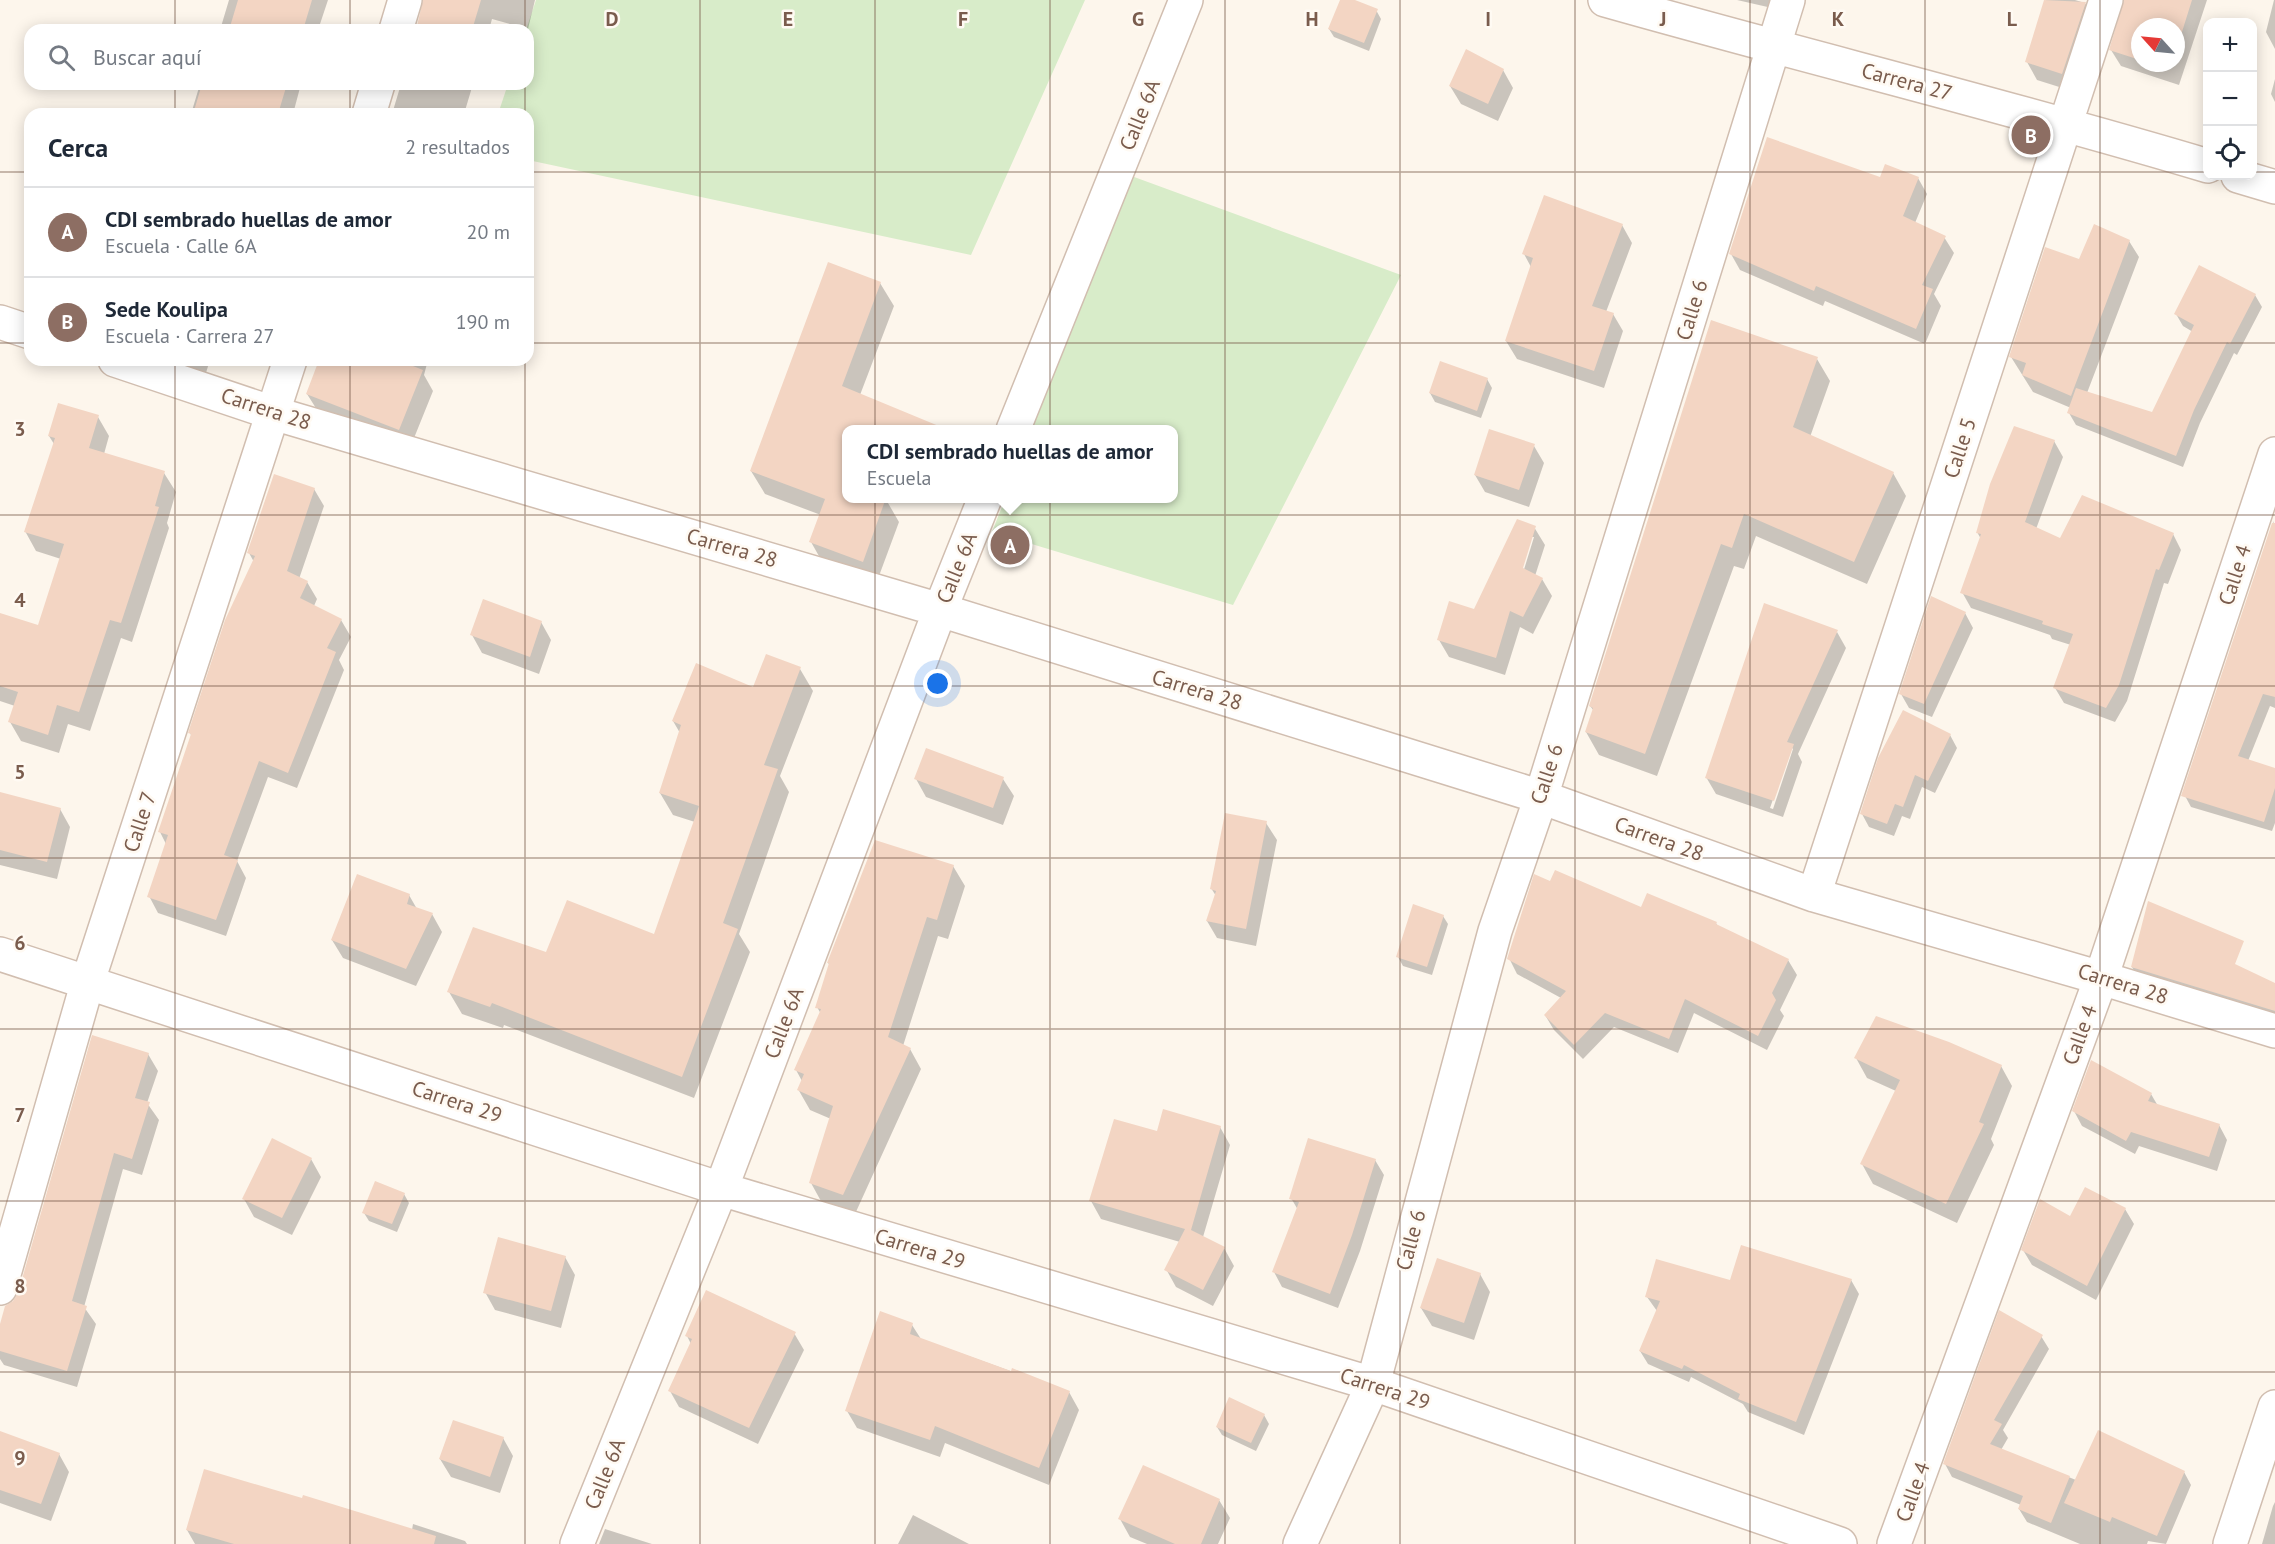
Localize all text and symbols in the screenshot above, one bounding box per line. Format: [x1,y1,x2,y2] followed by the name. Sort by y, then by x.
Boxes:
[606,6,619,32] text: D
[783,6,793,32] text: E
[958,6,968,32] text: F
[1132,6,1144,32] text: G
[1305,6,1319,32] text: H
[1485,6,1491,32] text: I
[1659,6,1666,32] text: J
[1832,6,1845,32] text: K
[2007,6,2018,32] text: L
[2131,18,2185,72] north arrow
[2203,18,2257,180] map controls
[2203,18,2257,72] button: +
[24,24,534,90] search box
[45,41,78,74] icon: search
[93,43,202,71] text: Buscar aquí
[1859,56,1956,107] street label: Carrera 27
[2203,72,2257,126] button: −
[1113,75,1166,154] street label: Calle 6A
[2012,112,2050,158] pin: B
[2203,126,2257,180] button: locate
[48,131,108,164] text: Cerca
[405,134,510,160] text: 2 resultados
[105,205,392,233] text: CDI sembrado huellas de amor
[61,219,74,245] text: A
[467,219,510,245] text: 20 m
[105,233,257,259] text: Escuela · Calle 6A
[1670,276,1714,343] street label: Calle 6
[105,295,228,323] text: Sede Koulipa
[62,309,73,335] text: B
[456,309,510,335] text: 190 m
[105,323,275,349] text: Escuela · Carrera 27
[218,381,315,436] street label: Carrera 28
[1937,414,1982,482] street label: Calle 5
[14,416,26,442] text: 3
[842,425,1178,503] popup
[867,437,1153,465] text: CDI sembrado huellas de amor
[867,465,932,491] text: Escuela
[684,522,781,573] street label: Carrera 28
[990,522,1030,568] pin: A
[930,528,983,607] street label: Calle 6A
[2212,541,2257,609] street label: Calle 4
[14,587,26,613] text: 4
[1149,663,1246,716] street label: Carrera 28
[923,669,952,698] your location
[1524,740,1569,808] street label: Calle 6
[14,759,26,785] text: 5
[117,788,162,856] street label: Calle 7
[1611,810,1708,867] street label: Carrera 28
[14,930,26,956] text: 6
[2075,957,2172,1010] street label: Carrera 28
[758,983,810,1062] street label: Calle 6A
[2056,1001,2103,1069] street label: Calle 4
[409,1074,506,1129] street label: Carrera 29
[14,1102,26,1128] text: 7
[1389,1206,1432,1273] street label: Calle 6
[872,1222,969,1275] street label: Carrera 29
[14,1273,26,1299] text: 8
[1337,1361,1434,1416] street label: Carrera 29
[578,1434,631,1513] street label: Calle 6A
[14,1445,26,1471] text: 9
[1889,1458,1936,1526] street label: Calle 4

